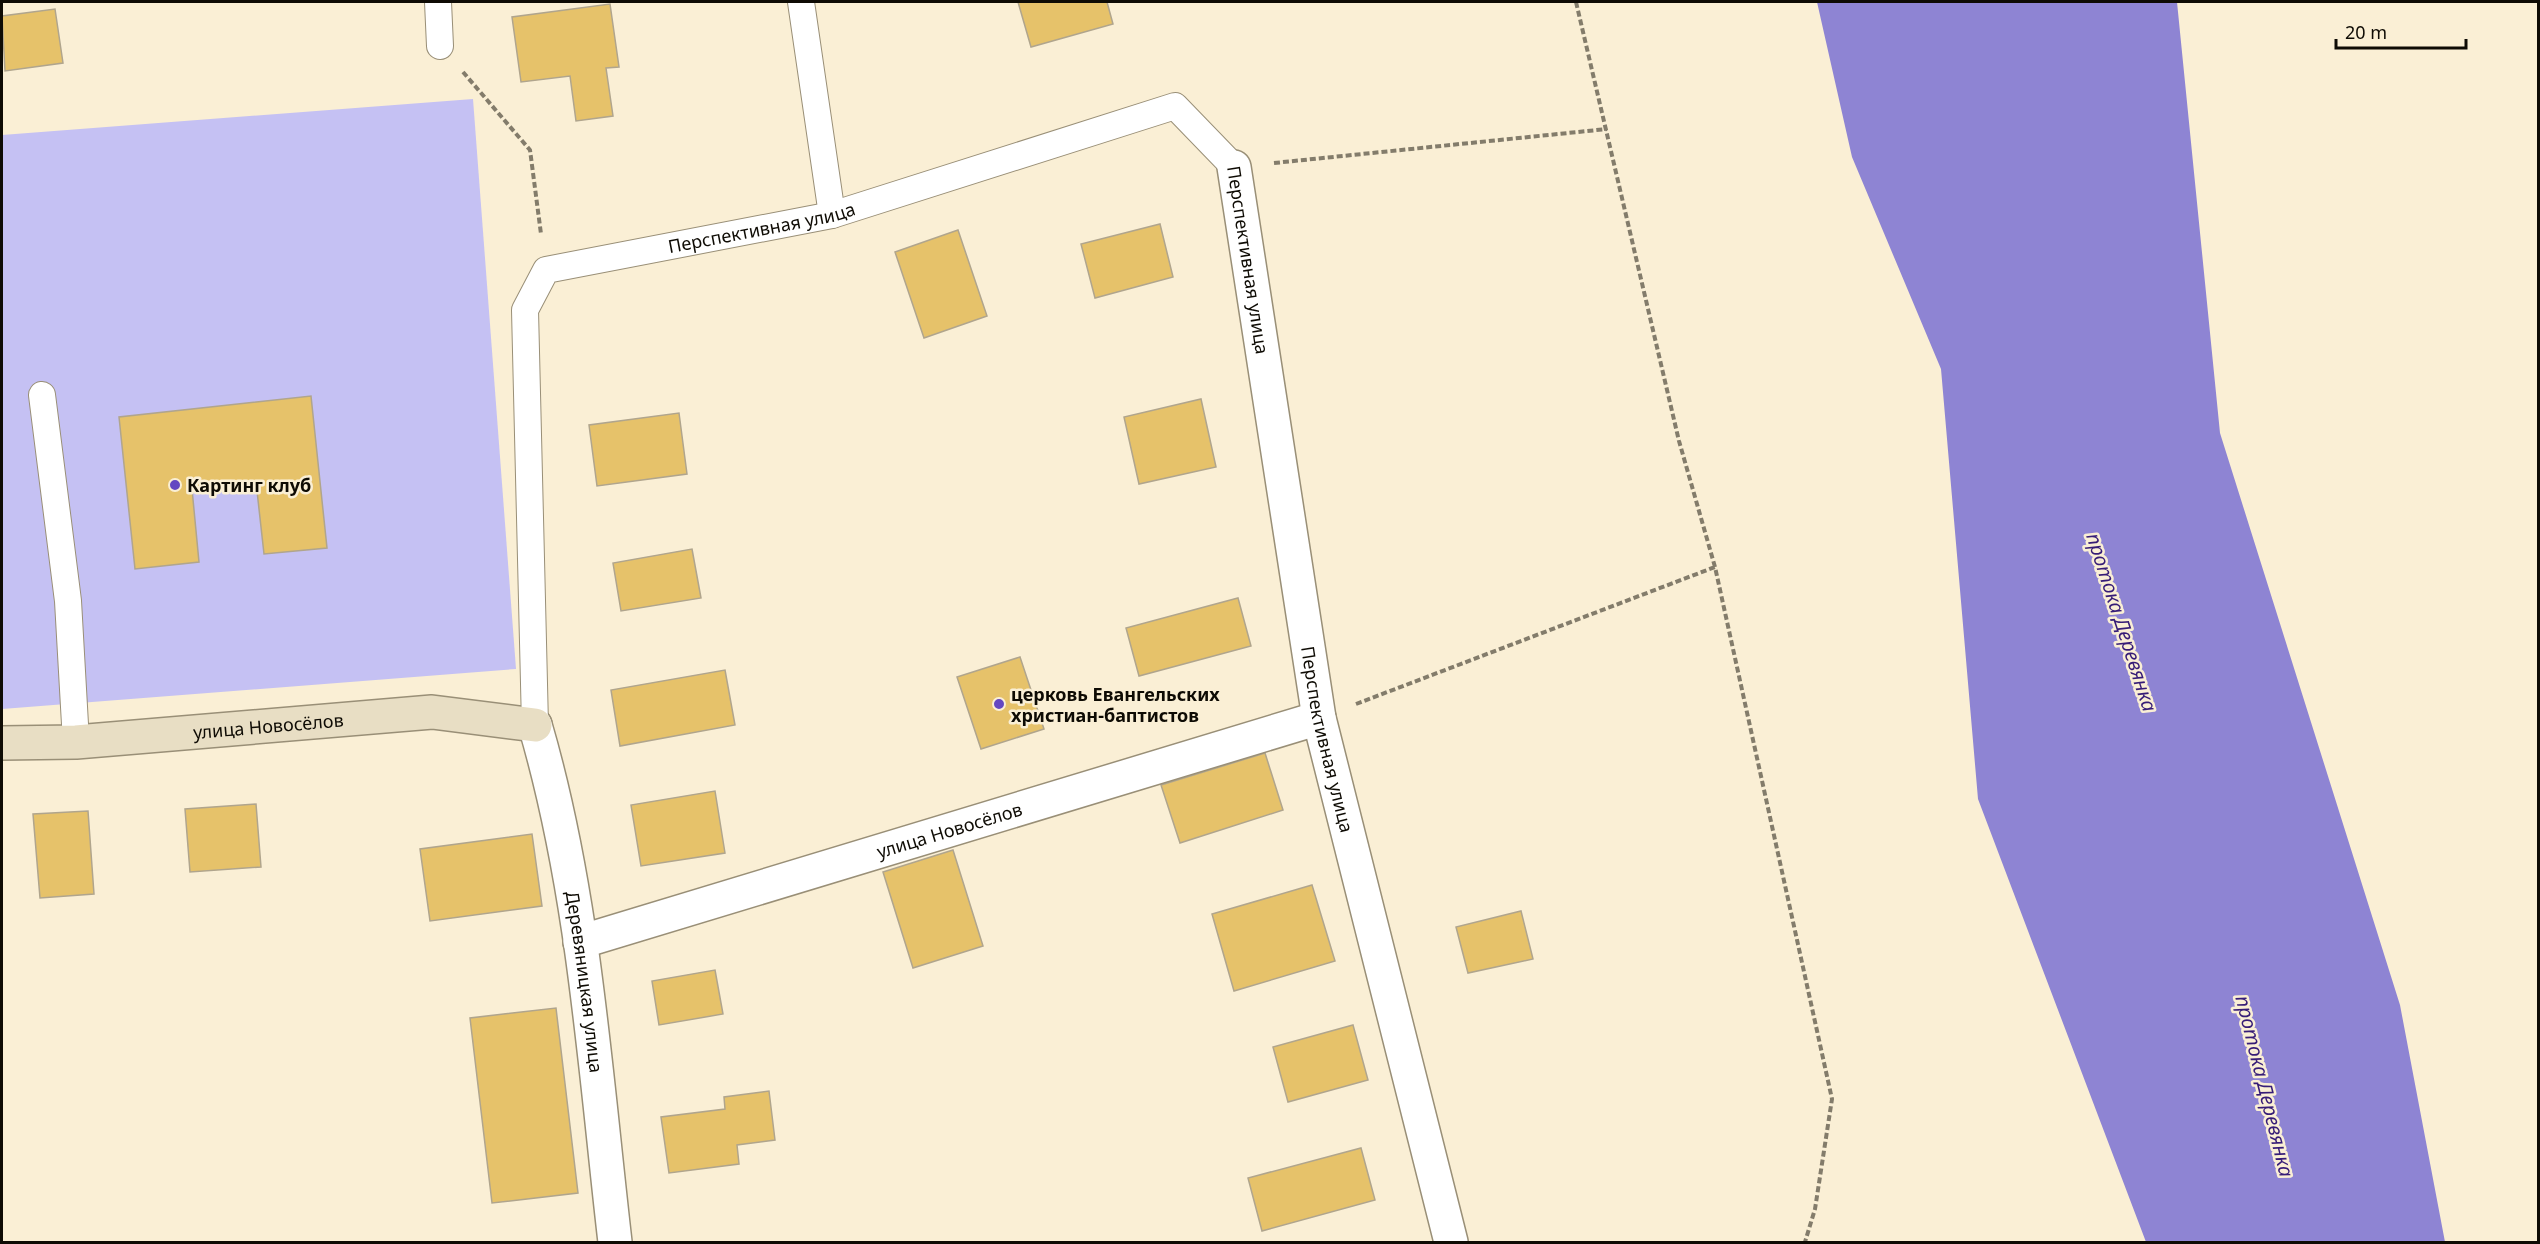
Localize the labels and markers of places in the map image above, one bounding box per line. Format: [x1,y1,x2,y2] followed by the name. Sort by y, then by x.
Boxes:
[187,473,311,497] place label: Картинг клуб
[168,478,182,492] marker: Картинг клуб
[1011,682,1220,727] place label: церковь Евангельских христиан-баптистов
[992,697,1006,711] marker: церковь Евангельских христиан-баптистов

